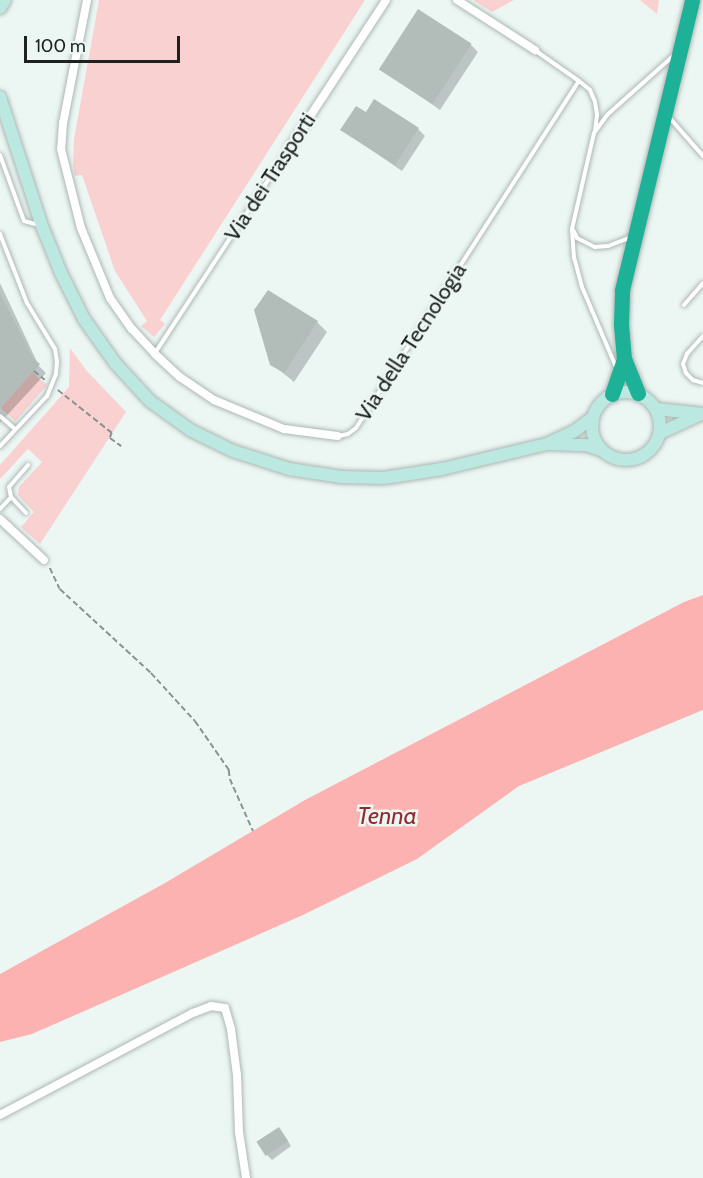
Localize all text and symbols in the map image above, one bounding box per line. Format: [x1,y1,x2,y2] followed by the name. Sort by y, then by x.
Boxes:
[27,24,183,62] scale bar
[35,35,86,57] text: 100 m
[219,108,321,246] street label: Via dei Trasporti
[350,258,472,426] street label: Via della Tecnologia
[357,802,417,830] water label: Tenna

